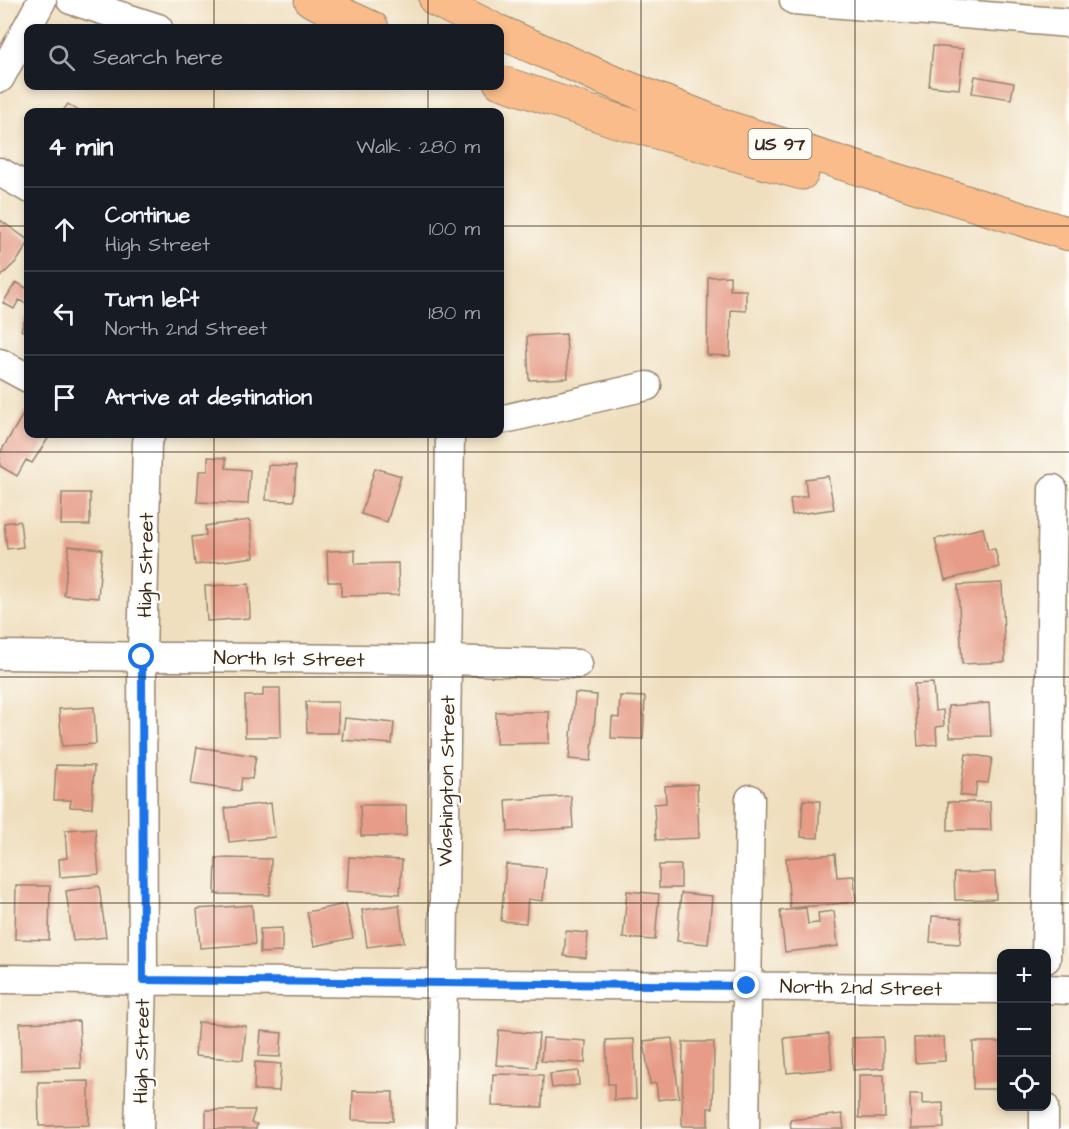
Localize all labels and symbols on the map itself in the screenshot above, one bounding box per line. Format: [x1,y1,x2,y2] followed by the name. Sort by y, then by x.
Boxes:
[748,129,812,159] road number: US 97
[131,512,162,618] street label: High Street
[128,643,154,669] route start
[213,644,365,674] street label: North 1st Street
[432,695,463,867] street label: Washington Street
[733,972,759,998] route end
[780,973,942,1003] street label: North 2nd Street
[127,998,158,1104] street label: High Street

